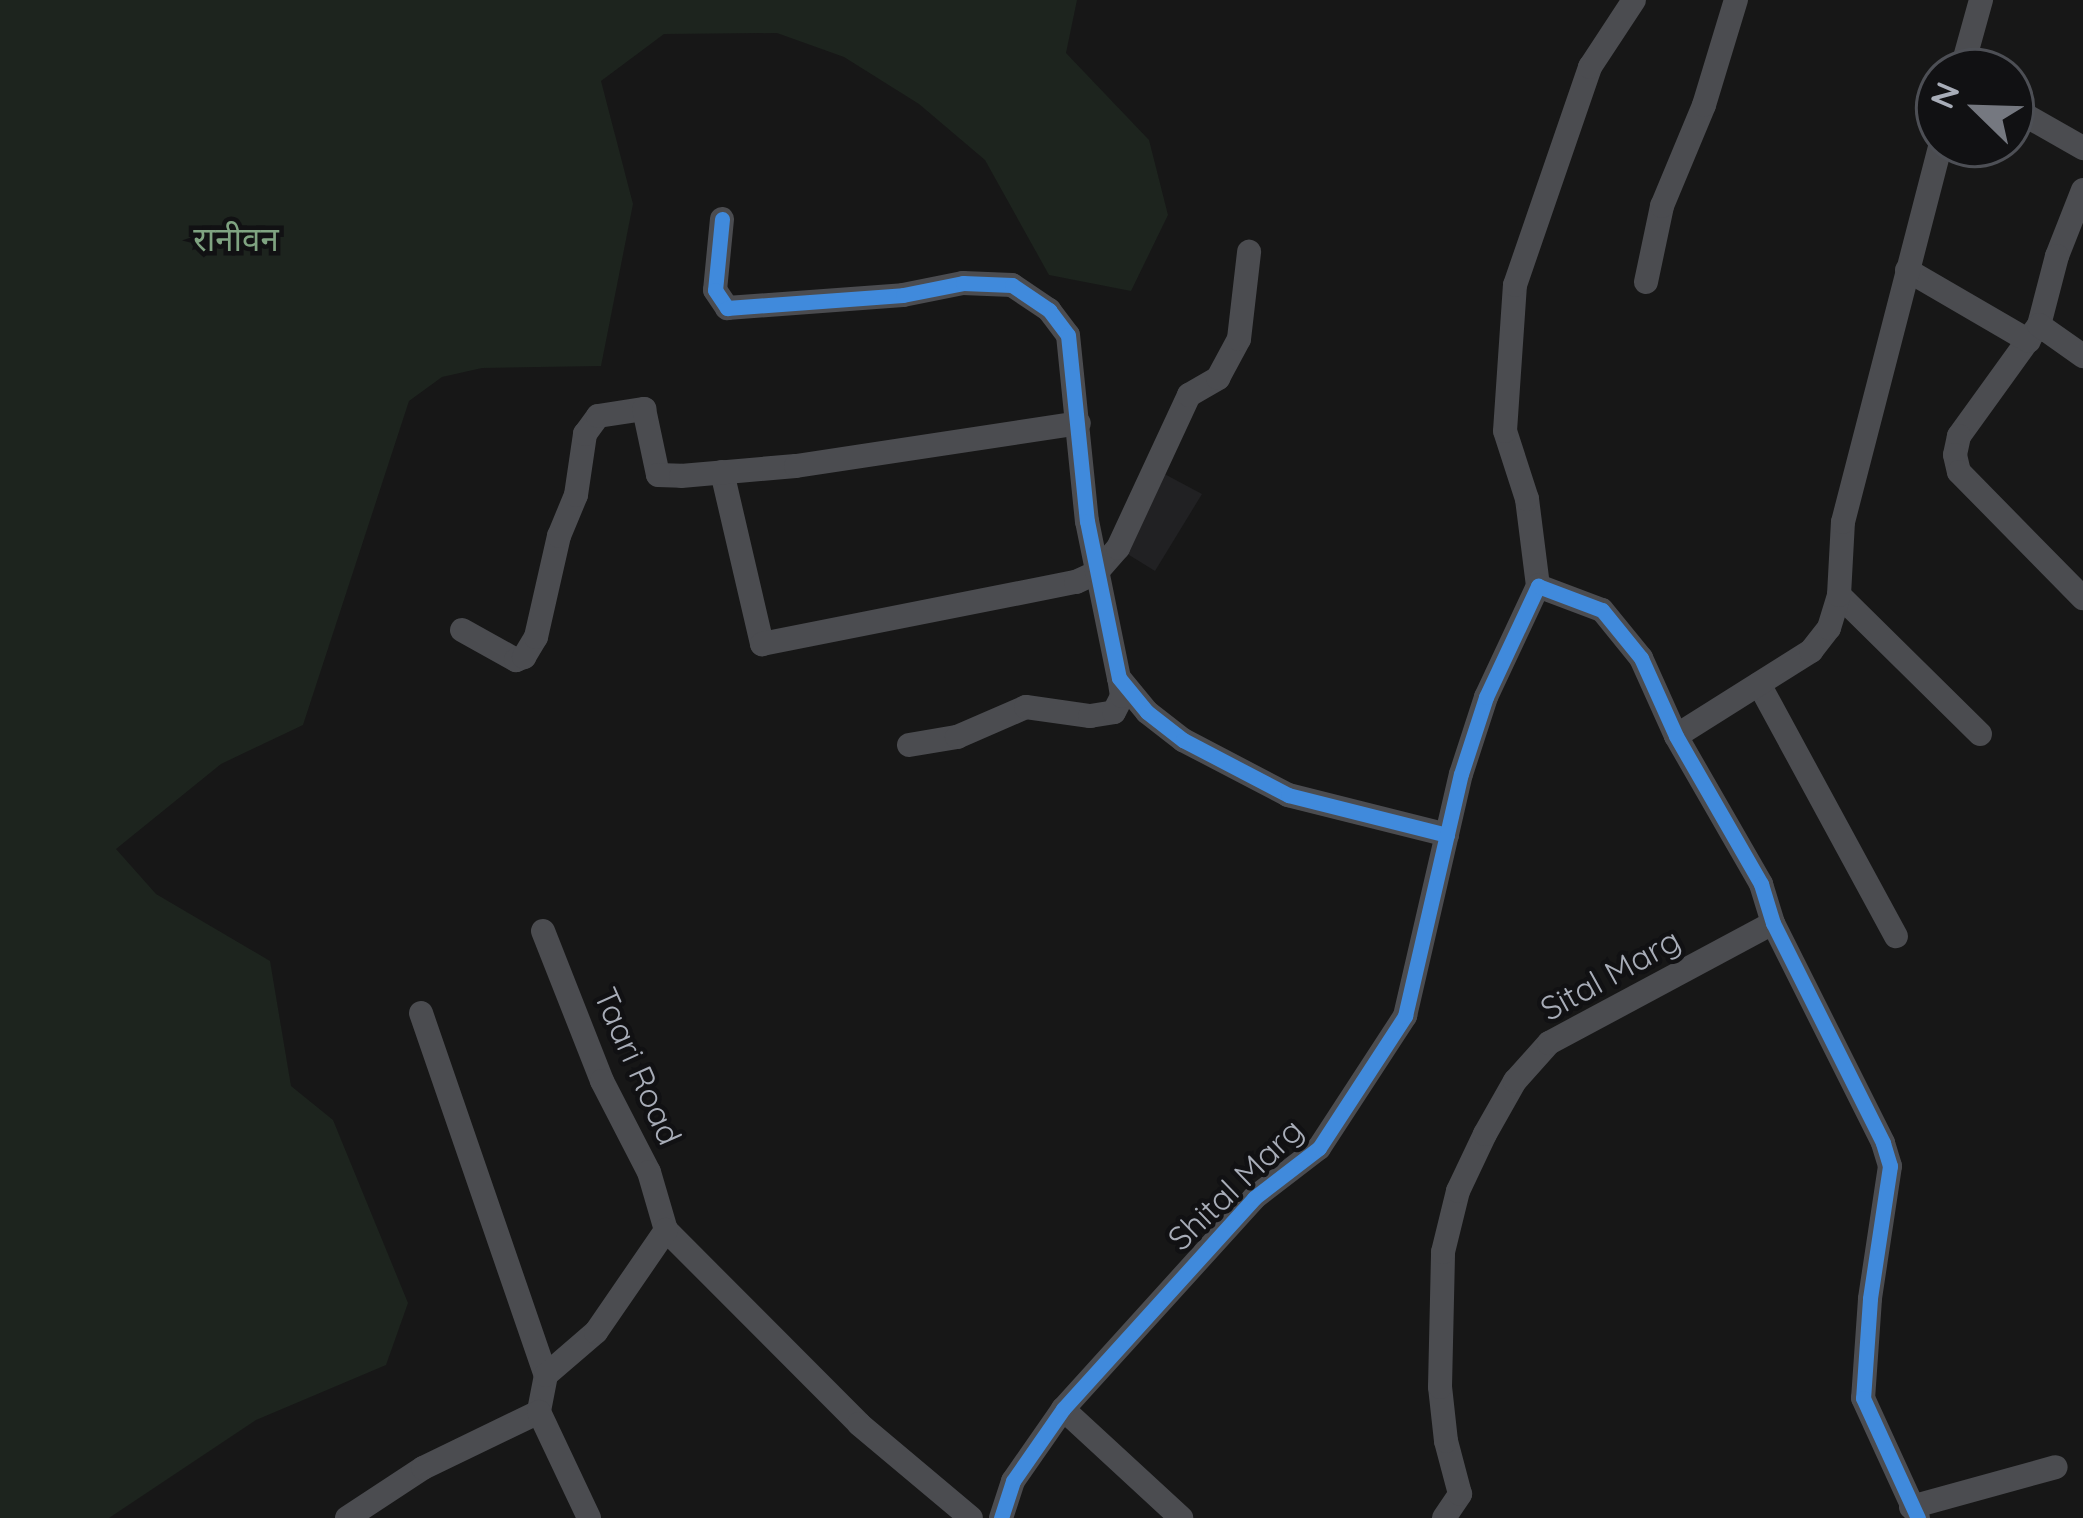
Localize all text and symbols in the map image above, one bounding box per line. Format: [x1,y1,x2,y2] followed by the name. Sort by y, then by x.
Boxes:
[1915,48,2035,168] north arrow
[1921,76,1968,114] text: N
[193,219,279,259] park label: रानीवन
[1533,919,1687,1029] street label: Sital Marg
[586,981,690,1151] street label: Taari Road
[1159,1110,1311,1258] street label: Shital Marg

